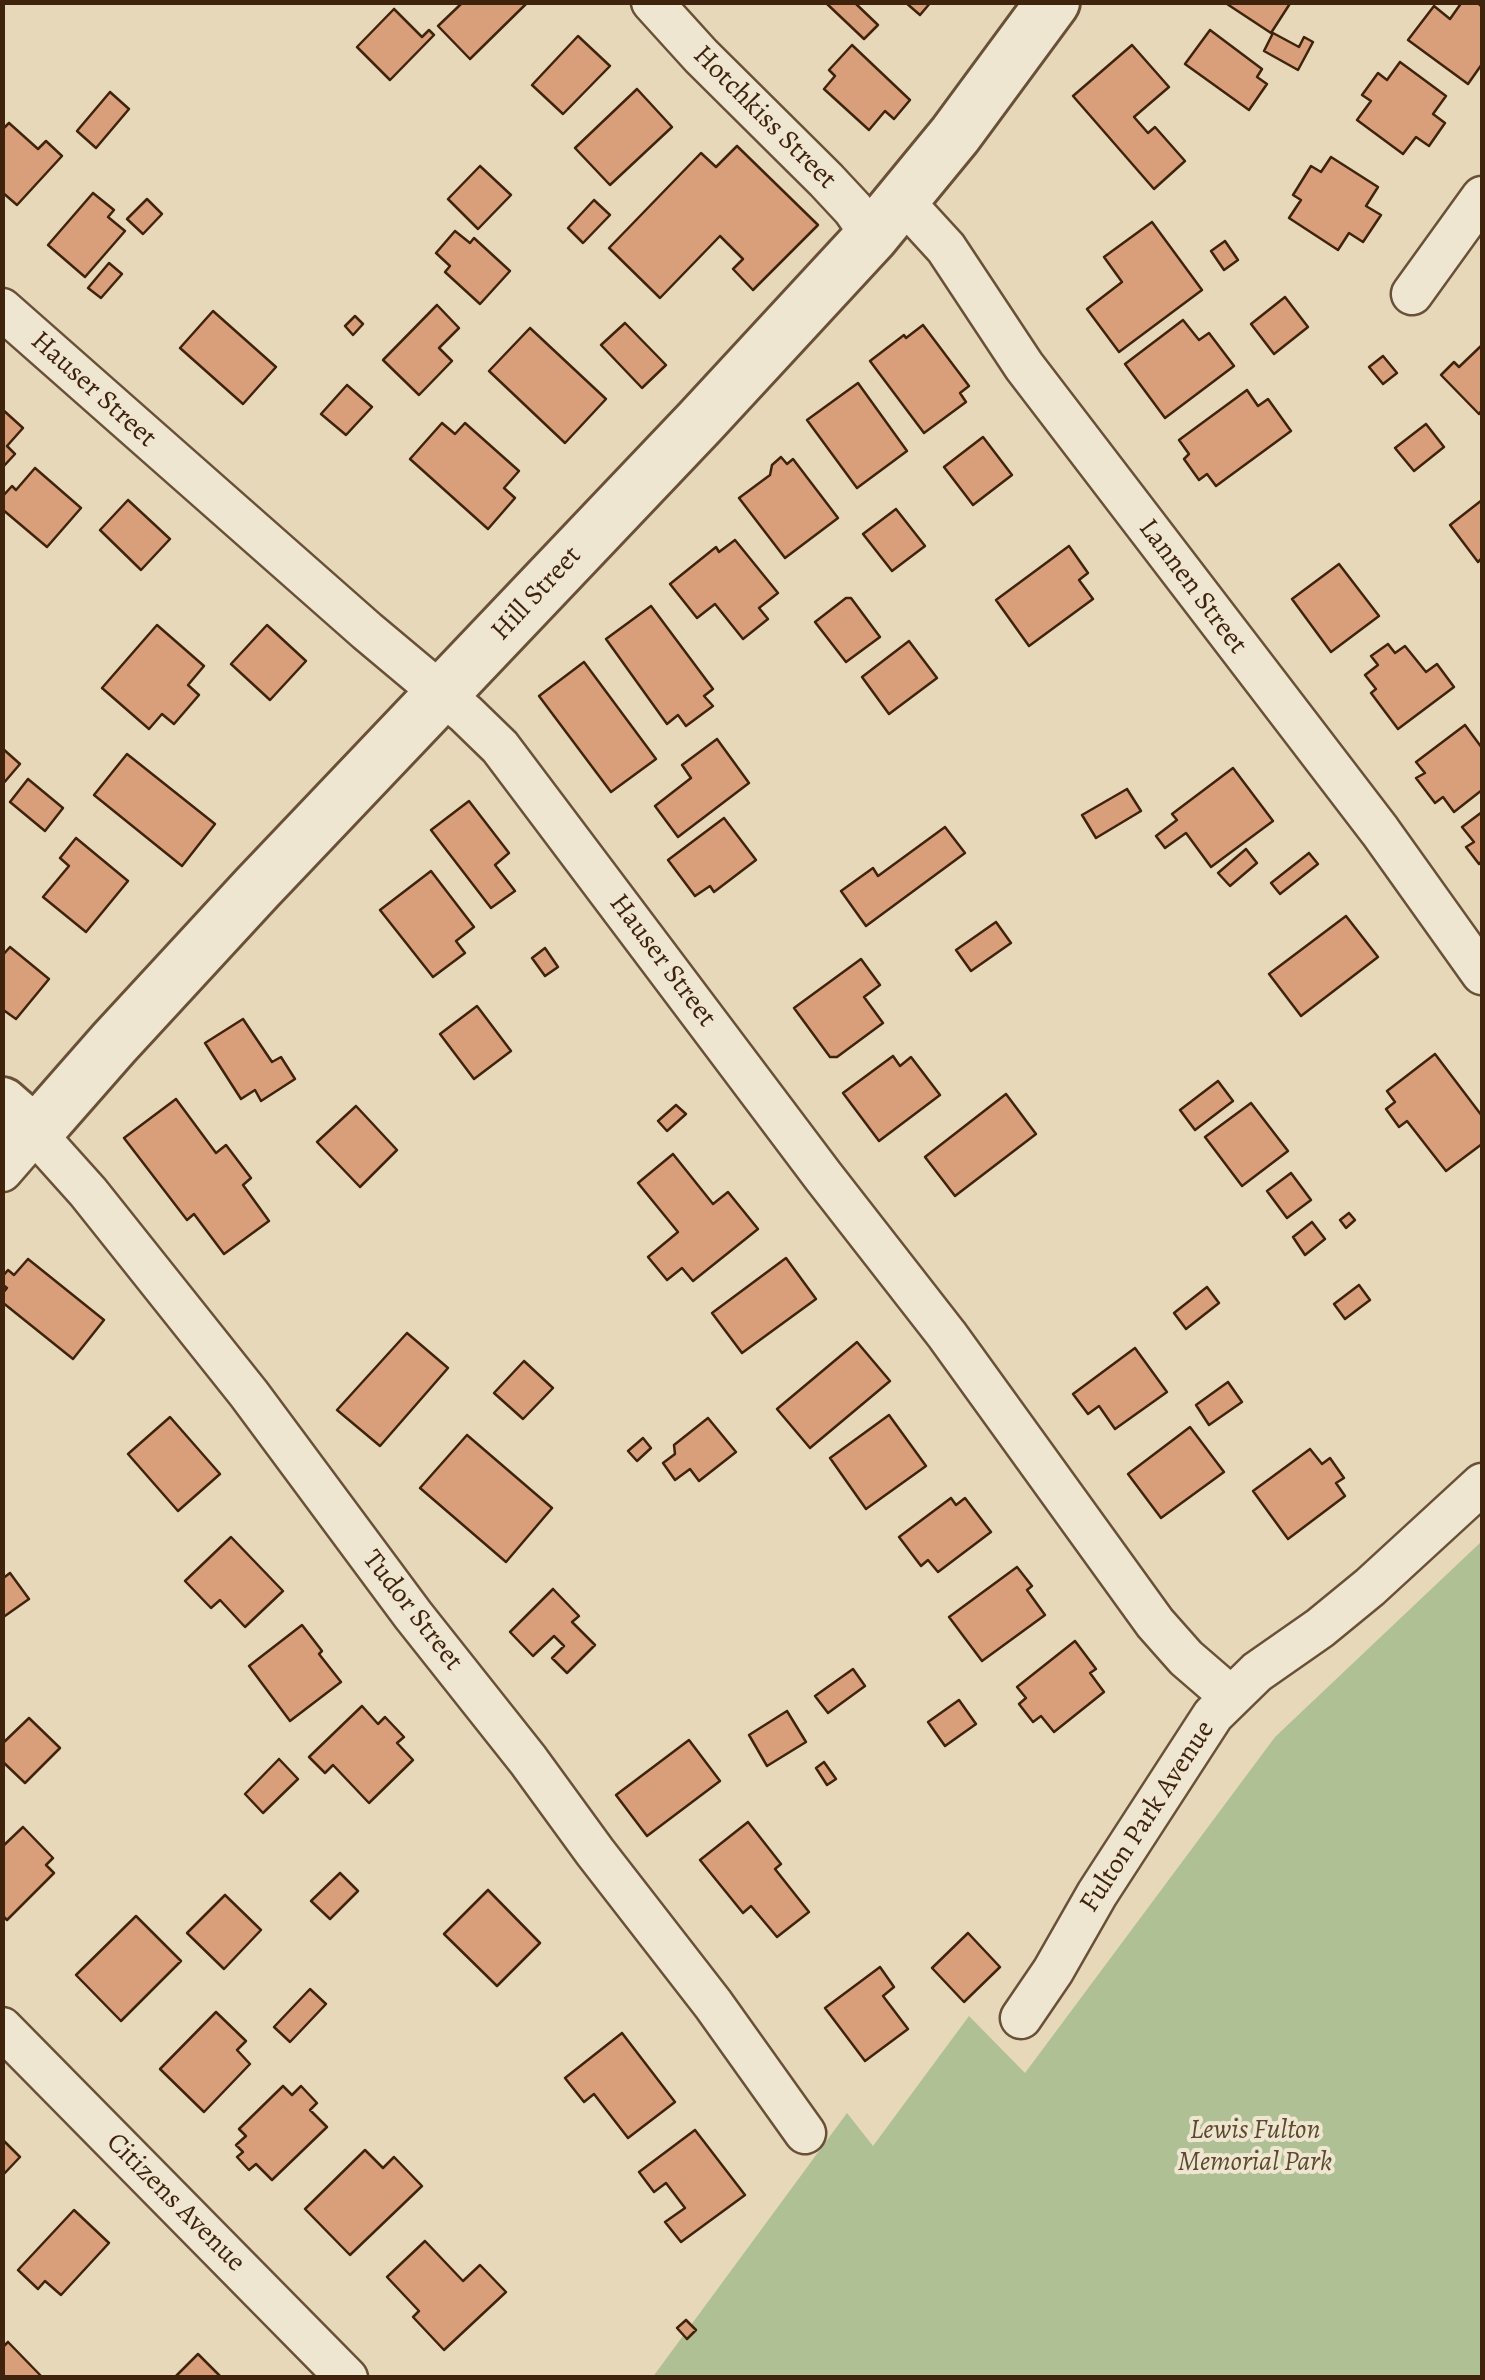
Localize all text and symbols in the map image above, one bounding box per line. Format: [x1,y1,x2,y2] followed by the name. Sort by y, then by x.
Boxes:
[685,39,843,197] street label: Hotchkiss Street
[23,325,163,455] street label: Hauser Street
[1130,513,1254,661] street label: Lannen Street
[485,540,589,648] street label: Hill Street
[601,888,723,1034] street label: Hauser Street
[355,1544,469,1678] street label: Tudor Street
[1073,1715,1223,1919] street label: Fulton Park Avenue
[1178,2114,1332,2180] park label: Lewis Fulton Memorial Park
[98,2126,252,2280] street label: Citizens Avenue

